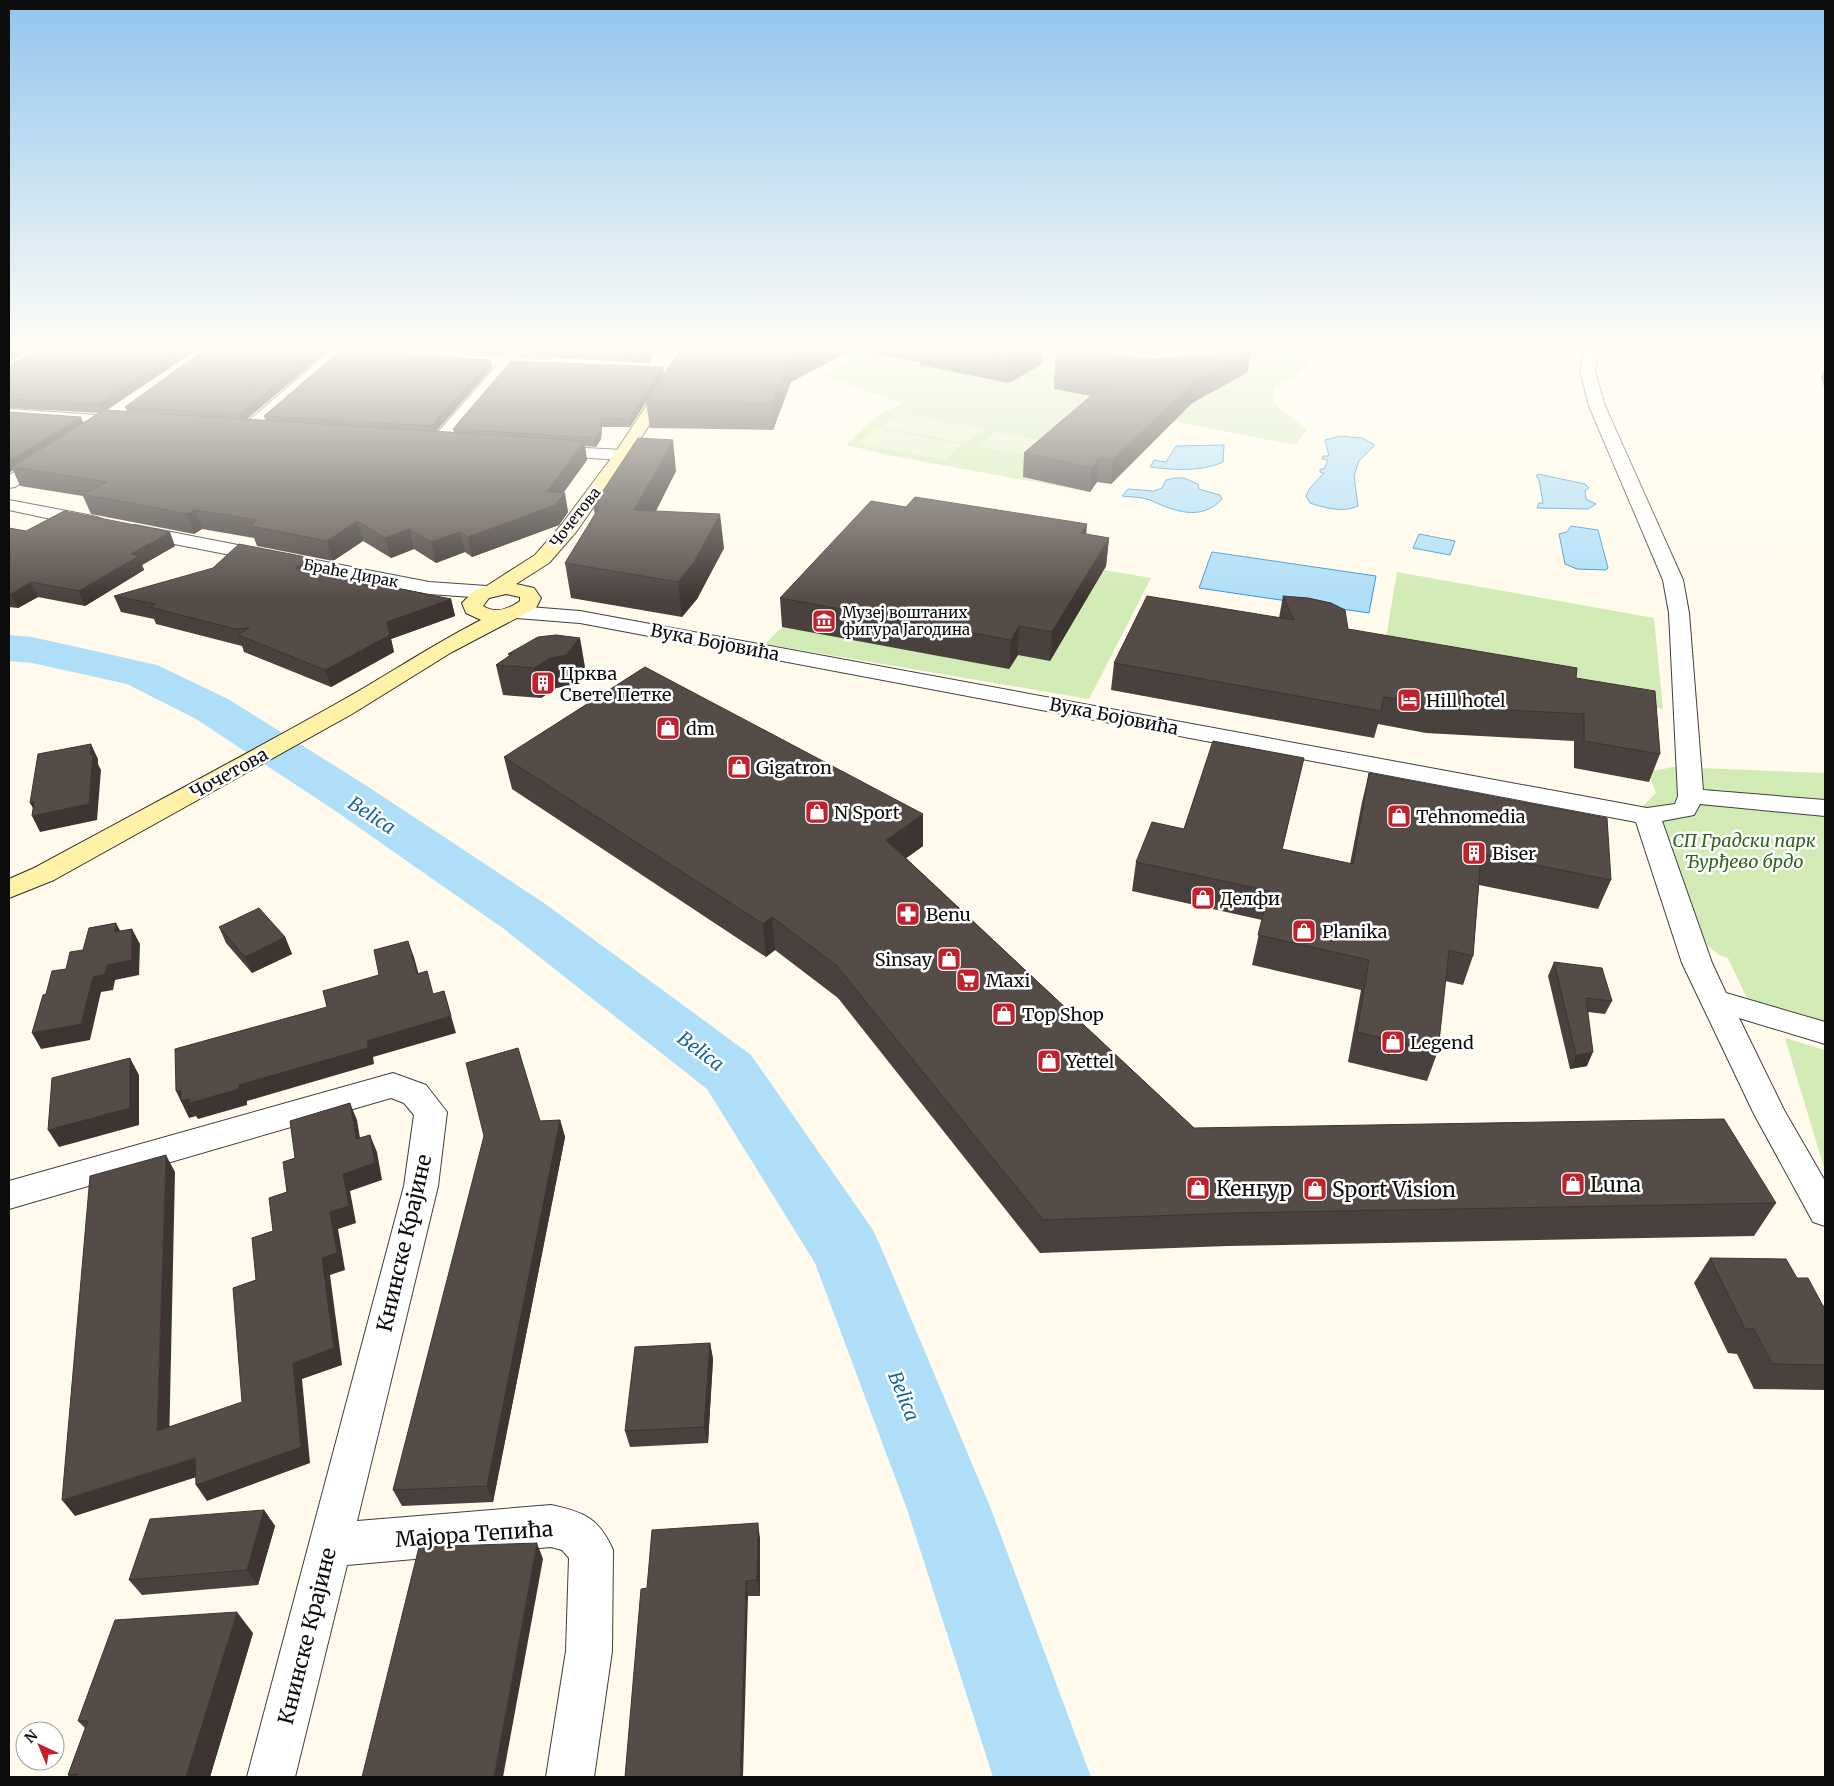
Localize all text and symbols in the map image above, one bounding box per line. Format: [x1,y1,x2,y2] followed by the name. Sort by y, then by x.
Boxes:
[546,483,604,551] street label: Чочетова
[302,554,401,592] street label: Браће Дирак
[842,603,970,639] place label: Музеј воштаних фигура Јагодина
[811,608,837,634] museum icon: Музеј воштаних фигура Јагодина
[649,618,782,666] street label: Вука Бојовића
[560,662,671,706] place label: Црква Свете Петке
[530,670,556,696] building icon: Црква Свете Петке
[1396,687,1422,713] hotel icon: Hill hotel
[1426,689,1506,712] place label: Hill hotel
[1048,692,1181,740] street label: Вука Бојовића
[655,715,681,741] shop icon: dm
[686,717,715,740] place label: dm
[186,742,272,804] street label: Чочетова
[726,754,752,780] shop icon: Gigatron
[756,756,832,779] place label: Gigatron
[344,791,400,839] water label: Belica
[804,799,830,825] shop icon: N Sport
[834,801,900,824] place label: N Sport
[1386,803,1412,829] shop icon: Tehnomedia
[1416,805,1526,828] place label: Tehnomedia
[1672,829,1816,873] park label: СП Градски парк Ђурђево брдо
[1461,840,1487,866] building icon: Biser
[1492,842,1536,865] place label: Biser
[1190,885,1216,911] shop icon: Делфи
[1220,887,1280,910] place label: Делфи
[895,901,921,927] pharmacy icon: Benu
[926,903,971,926] place label: Benu
[1291,918,1317,944] shop icon: Planika
[1322,920,1388,943] place label: Planika
[936,946,962,972] shop icon: Sinsay
[875,948,933,971] place label: Sinsay
[955,967,981,993] supermarket icon: Maxi
[986,969,1030,992] place label: Maxi
[991,1001,1017,1027] shop icon: Top Shop
[1022,1003,1104,1026] place label: Top Shop
[673,1026,729,1076] water label: Belica
[1380,1029,1406,1055] shop icon: Legend
[1410,1031,1474,1054] place label: Legend
[1036,1048,1062,1074] shop icon: Yettel
[1065,1050,1115,1073] place label: Yettel
[370,1152,438,1334] street label: Книнске Крајине
[1560,1171,1586,1197] shop icon: Luna
[1590,1171,1641,1198] place label: Luna
[1185,1175,1211,1201] shop icon: Кенгур
[1216,1175,1292,1202] place label: Кенгур
[1302,1176,1328,1202] shop icon: Sport Vision
[1332,1176,1456,1203] place label: Sport Vision
[883,1368,925,1425] water label: Belica
[394,1515,554,1553] street label: Мајора Тепића
[272,1545,342,1727] street label: Книнске Крајине
[15,1721,65,1771] north arrow
[21,1726,41,1747] text: N

